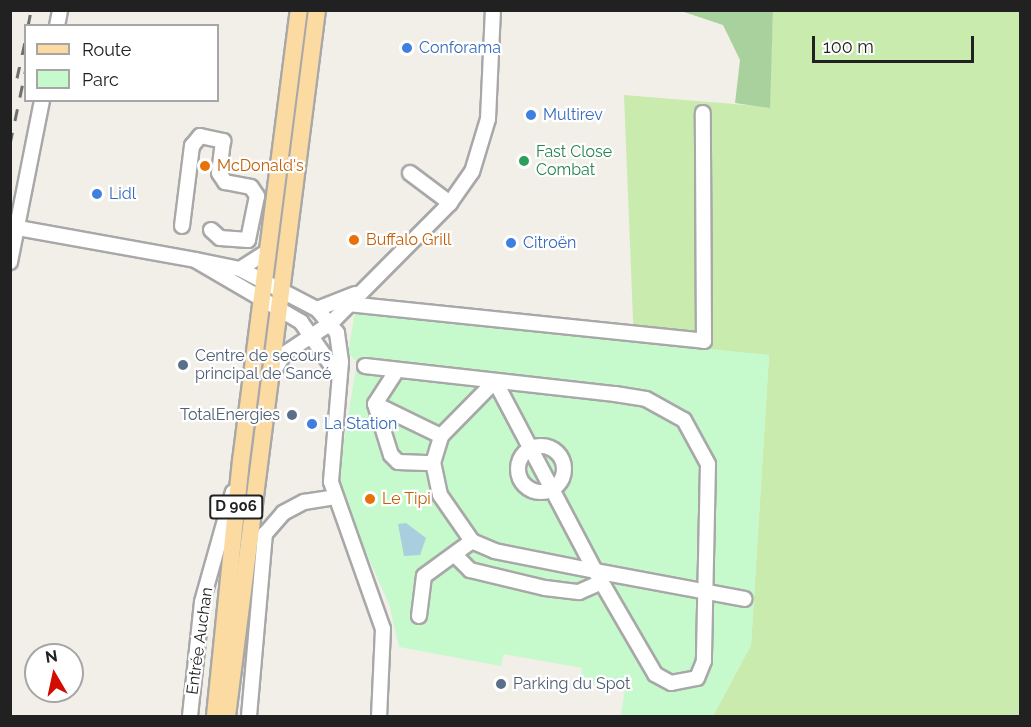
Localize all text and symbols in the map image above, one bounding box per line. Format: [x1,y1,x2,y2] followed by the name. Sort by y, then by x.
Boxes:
[24,24,219,102] legend
[815,24,977,62] scale bar
[823,36,874,57] text: 100 m
[419,38,501,58] place label: Conforama
[82,39,131,60] text: Route
[400,41,414,55] marker: Conforama
[82,69,119,90] text: Parc
[543,105,603,125] place label: Multirev
[524,108,538,122] marker: Multirev
[536,142,612,180] place label: Fast Close Combat
[517,154,531,168] marker: Fast Close Combat
[217,156,304,176] place label: McDonald's
[198,159,212,173] marker: McDonald's
[109,184,136,204] place label: Lidl
[90,187,104,201] marker: Lidl
[366,230,451,250] place label: Buffalo Grill
[347,233,361,247] marker: Buffalo Grill
[523,233,576,253] place label: Citroën
[504,236,518,250] marker: Citroën
[195,346,332,384] place label: Centre de secours principal de Sancé
[176,358,190,372] marker: Centre de secours principal de Sancé
[180,405,280,425] place label: TotalEnergies
[285,408,299,422] marker: TotalEnergies
[324,414,397,434] place label: La Station
[305,417,319,431] marker: La Station
[382,489,431,509] place label: Le Tipi
[363,492,377,506] marker: Le Tipi
[209,495,263,519] road number: D 906
[183,586,217,696] street label: Entrée Auchan
[24,643,84,703] north arrow
[44,646,59,667] text: N
[513,674,630,694] place label: Parking du Spot
[494,677,508,691] marker: Parking du Spot

